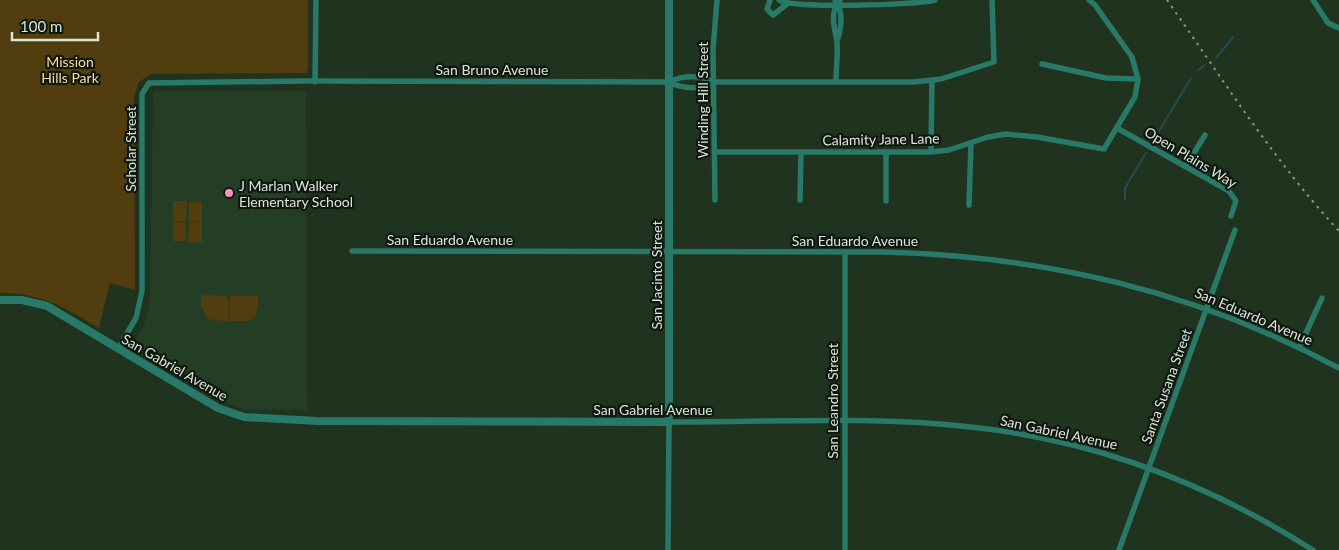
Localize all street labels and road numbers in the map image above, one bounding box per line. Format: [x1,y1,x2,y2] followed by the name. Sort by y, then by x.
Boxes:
[694,42,711,158] street label: Winding Hill Street
[436,61,548,78] street label: San Bruno Avenue
[122,106,139,192] street label: Scholar Street
[1142,123,1241,192] street label: Open Plains Way
[822,129,940,149] street label: Calamity Jane Lane
[648,220,665,330] street label: San Jacinto Street
[387,231,513,248] street label: San Eduardo Avenue
[792,232,918,249] street label: San Eduardo Avenue
[1193,283,1315,349] street label: San Eduardo Avenue
[1137,326,1195,446] street label: Santa Susana Street
[119,330,231,404] street label: San Gabriel Avenue
[824,343,841,459] street label: San Leandro Street
[593,401,713,418] street label: San Gabriel Avenue
[999,411,1119,453] street label: San Gabriel Avenue

